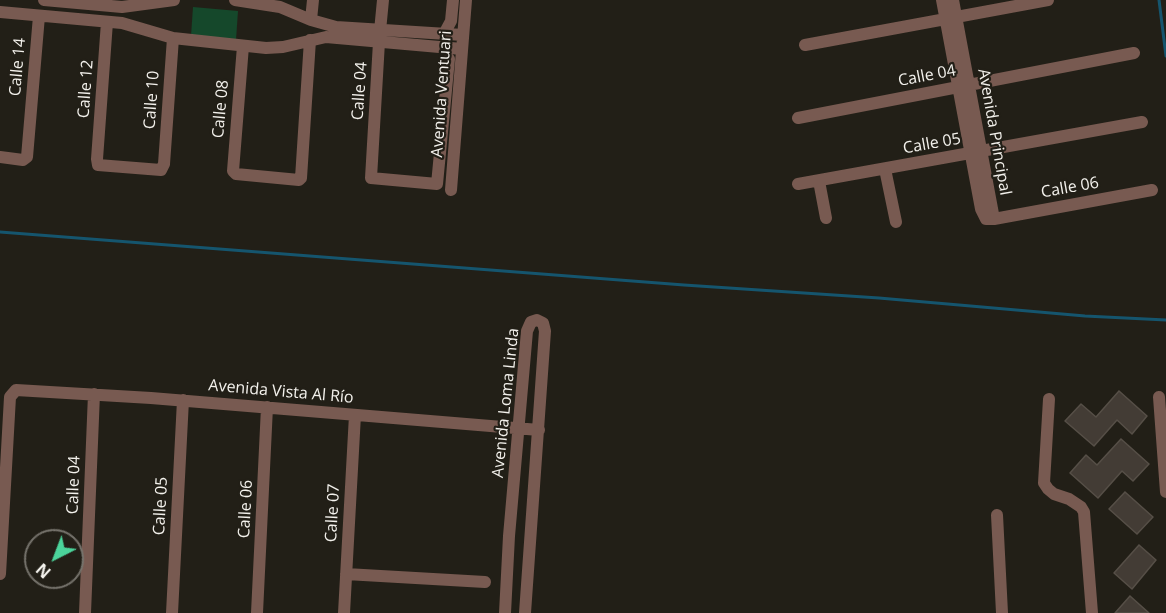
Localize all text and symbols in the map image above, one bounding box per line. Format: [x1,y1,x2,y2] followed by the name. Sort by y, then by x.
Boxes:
[428,30,456,158] street label: Avenida Ventuari
[6,37,30,97] street label: Calle 14
[74,59,98,119] street label: Calle 12
[348,61,372,121] street label: Calle 04
[896,61,958,91] street label: Calle 04
[973,67,1015,197] street label: Avenida Principal
[140,70,164,130] street label: Calle 10
[209,79,233,139] street label: Calle 08
[902,129,962,159] street label: Calle 05
[1040,173,1100,203] street label: Calle 06
[489,327,523,479] street label: Avenida Loma Linda
[208,376,354,408] street label: Avenida Vista Al Río
[63,455,85,515] street label: Calle 04
[150,476,172,536] street label: Calle 05
[235,479,257,539] street label: Calle 06
[322,483,344,543] street label: Calle 07
[24,529,84,589] north arrow
[31,558,55,583] text: N

